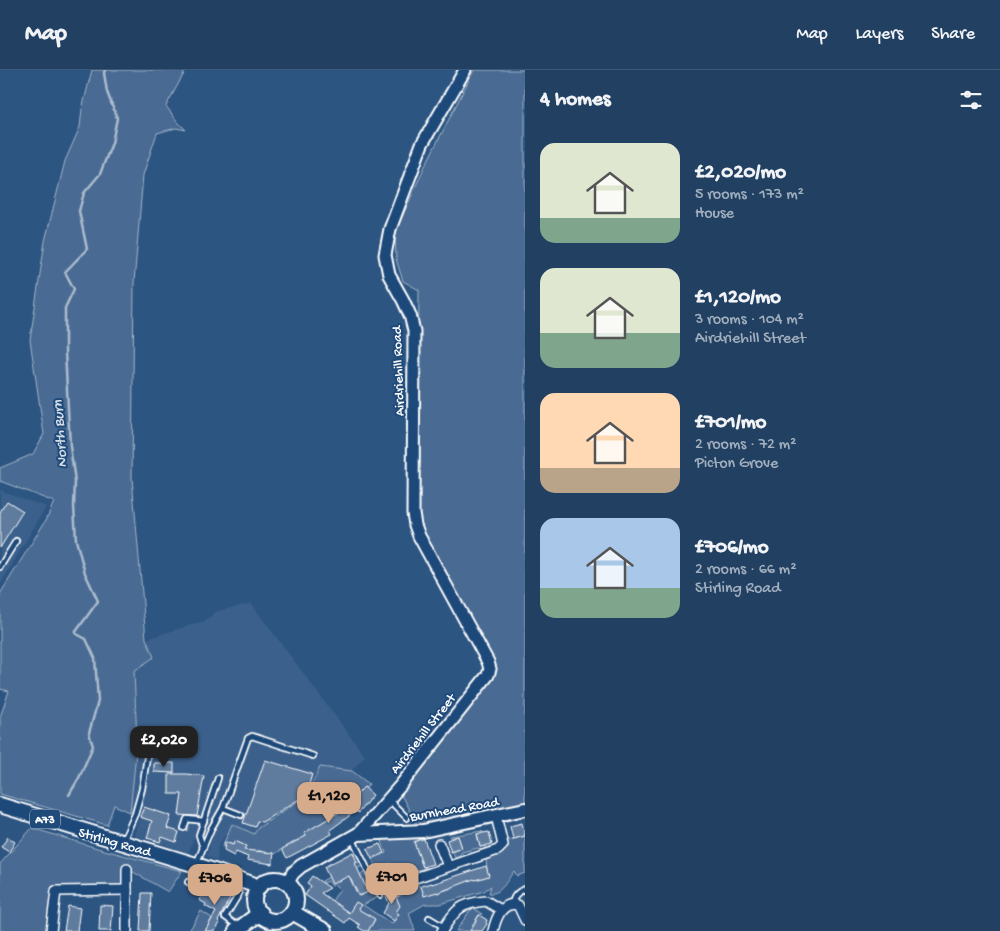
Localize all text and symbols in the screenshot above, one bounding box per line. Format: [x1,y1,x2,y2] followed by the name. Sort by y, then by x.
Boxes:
[25,20,67,49] text: Map
[796,24,828,45] text: Map
[856,24,903,45] text: Layers
[931,24,975,45] text: Share
[957,86,985,114] icon: filters
[540,88,611,113] text: 4 homes
[695,161,786,186] text: £2,020/mo
[580,163,640,223] icon: home
[695,186,804,205] text: 5 rooms · 173 m²
[695,205,734,224] text: House
[695,286,781,311] text: £1,120/mo
[580,288,640,348] icon: home
[695,311,804,330] text: 3 rooms · 104 m²
[389,324,410,416] street label: Airdriehill Road
[695,330,806,349] text: Airdriehill Street
[50,399,72,468] water label: North Burn
[695,411,767,436] text: £701/mo
[580,413,640,473] icon: home
[695,436,796,455] text: 2 rooms · 72 m²
[695,455,778,474] text: Picton Grove
[695,536,769,561] text: £706/mo
[580,538,640,598] icon: home
[695,561,796,580] text: 2 rooms · 66 m²
[695,580,781,599] text: Stirling Road
[387,690,461,778] street label: Airdriehill Street
[123,726,205,768] pin: £2,020
[141,732,187,751] text: £2,020
[288,782,370,824] pin: £1,120
[308,788,350,807] text: £1,120
[408,794,502,827] street label: Burnhead Road
[30,810,60,829] road number: A73
[76,825,154,862] street label: Stirling Road
[362,862,422,905] pin: £701
[185,864,245,906] pin: £706
[377,869,407,888] text: £701
[199,870,231,889] text: £706

